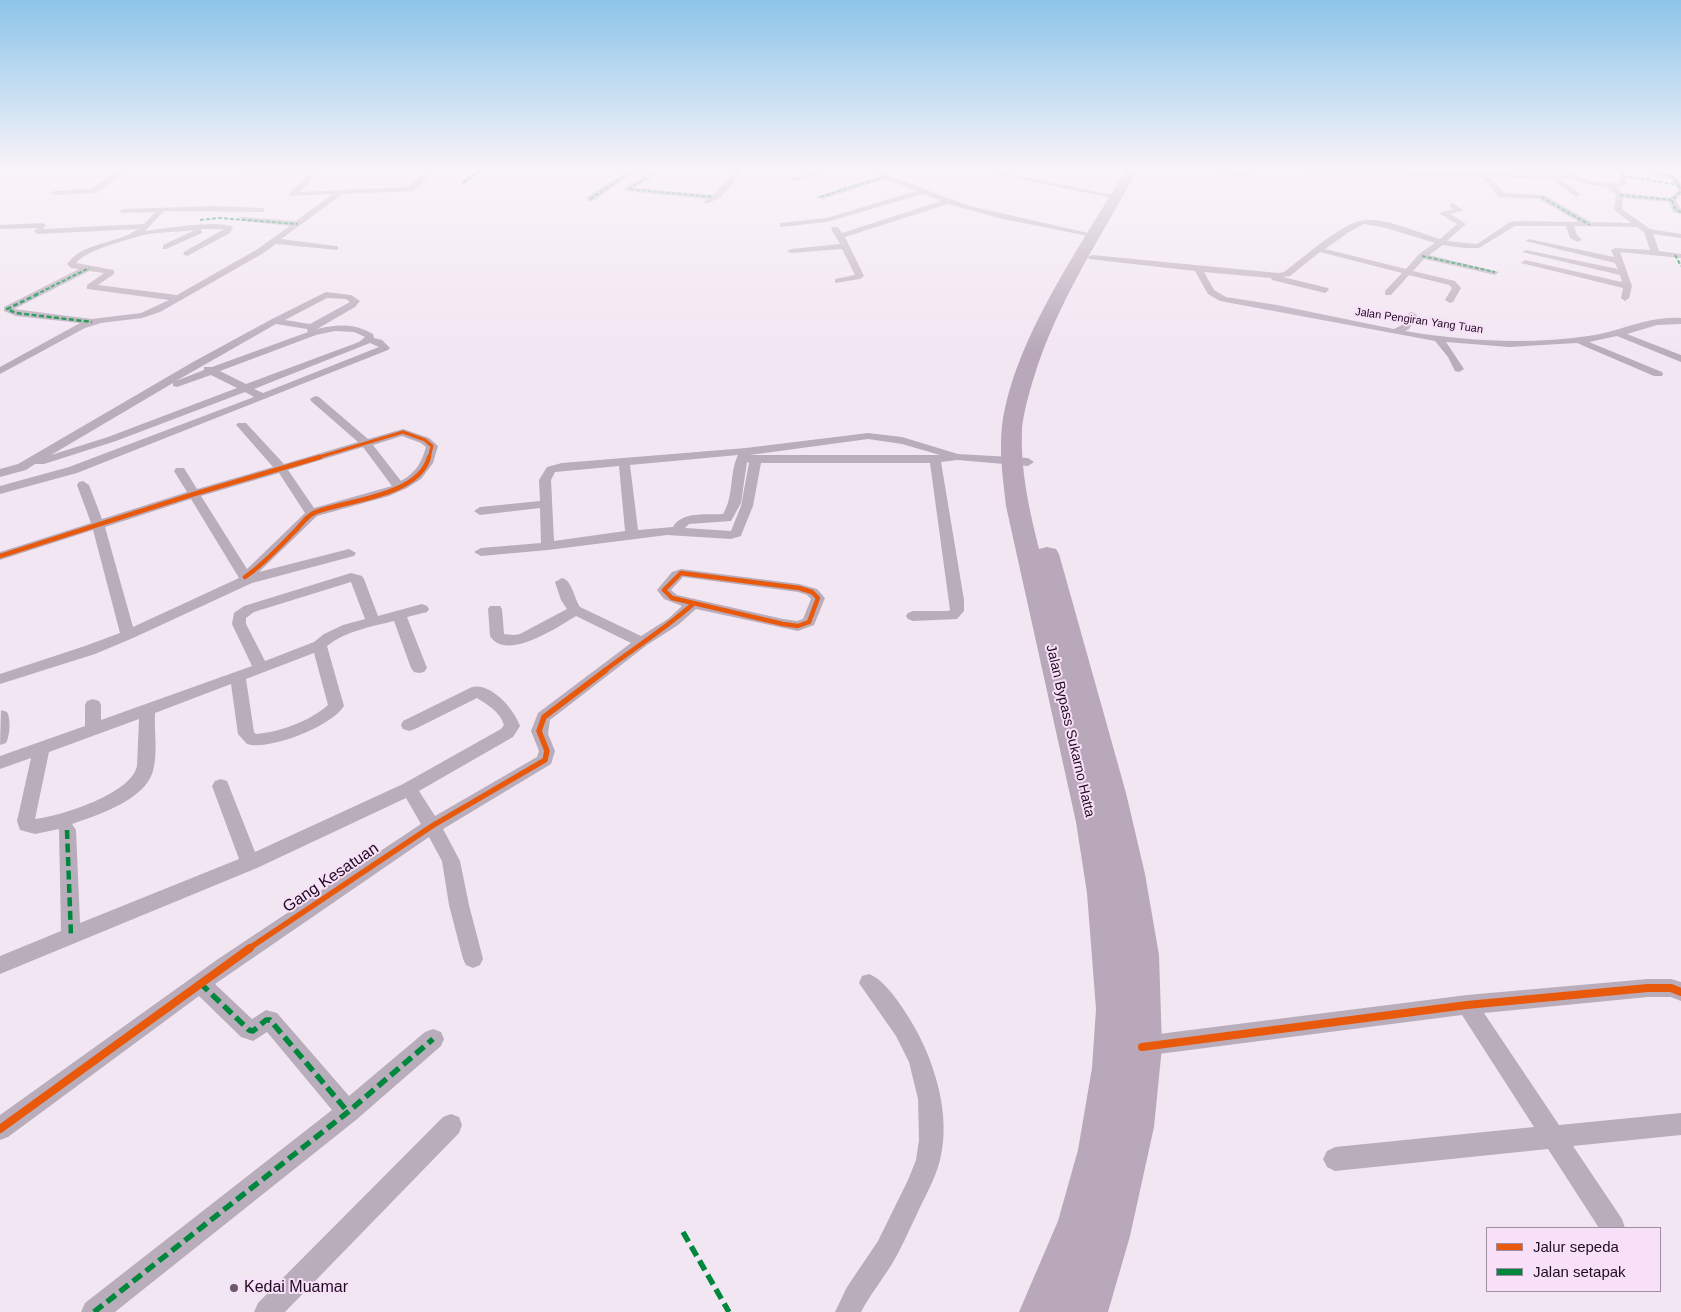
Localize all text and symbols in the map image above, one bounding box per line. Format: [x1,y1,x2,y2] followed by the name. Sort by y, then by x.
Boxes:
[1354,305,1484,337] street label: Jalan Pengiran Yang Tuan
[1042,643,1098,819] street label: Jalan Bypass Sukarno Hatta
[280,839,382,917] street label: Gang Kesatuan
[1486,1227,1661,1292] legend
[1533,1238,1619,1255] text: Jalur sepeda
[1533,1263,1626,1280] text: Jalan setapak
[244,1278,348,1298] place label: Kedai Muamar
[228,1282,240,1294] marker: Kedai Muamar

